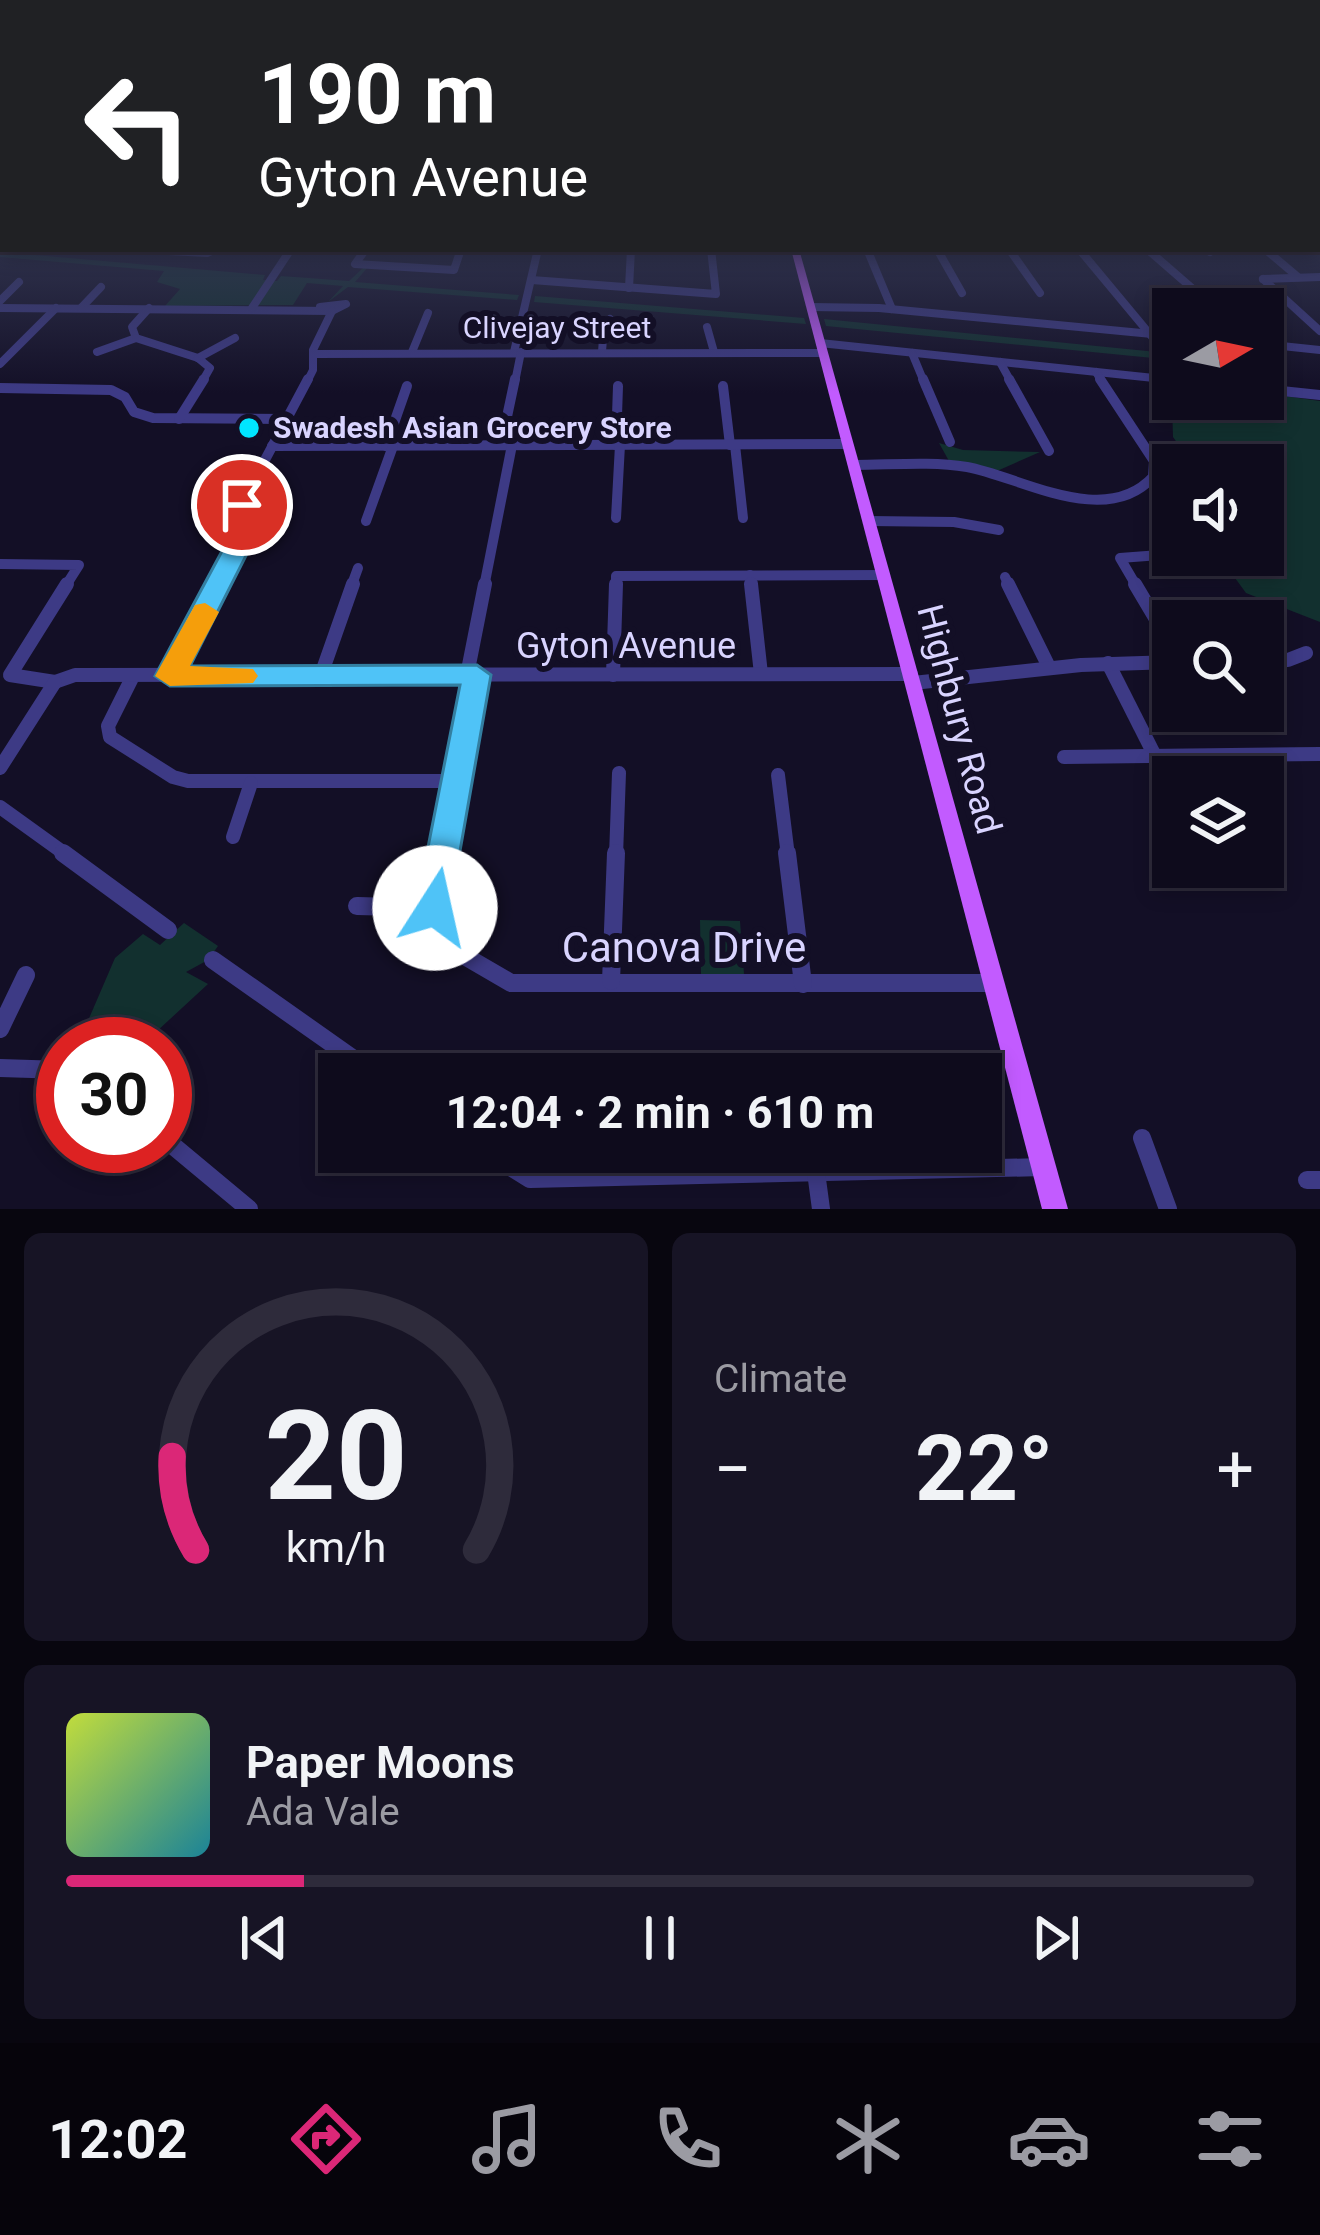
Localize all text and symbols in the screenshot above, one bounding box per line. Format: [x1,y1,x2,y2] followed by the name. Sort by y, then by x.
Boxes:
[258,45,496,144] text: 190 m
[60,48,216,204] icon: left
[258,146,588,209] text: Gyton Avenue
[1152,288,1284,420] north arrow
[1152,288,1284,888] map controls
[463,310,651,345] street label: Clivejay Street
[273,410,672,445] place label: Swadesh Asian Grocery Store
[236,415,262,441] marker: Swadesh Asian Grocery Store
[1152,444,1284,576] button: sound
[191,454,293,556] pin
[209,472,275,538] icon: arrive
[908,600,1010,838] street label: Highbury Road
[1152,600,1284,732] button: search
[516,625,736,667] street label: Gyton Avenue
[1152,756,1284,888] button: layers
[372,845,498,971] position arrow
[562,923,806,972] street label: Canova Drive
[36,1017,192,1173] speed limit sign: 30
[446,1086,874,1139] text: 12:04 · 2 min · 610 m
[714,1356,847,1402] text: Climate
[264,1383,408,1529] text: 20
[915,1417,1053,1522] text: 22°
[714,1431,752,1508] text: −
[1217,1431,1254,1508] text: +
[286,1522,386,1572] text: km/h
[246,1736,515,1789] text: Paper Moons
[246,1789,400,1835] text: Ada Vale
[231,1905,297,1971] icon: previous
[627,1905,693,1971] icon: pause
[1023,1905,1089,1971] icon: next
[284,2097,368,2181] icon: directions
[465,2097,549,2181] icon: music
[646,2097,730,2181] icon: phone
[826,2097,910,2181] icon: climate
[1007,2097,1091,2181] icon: car
[1188,2097,1272,2181] icon: filters
[48,2108,187,2171] text: 12:02

